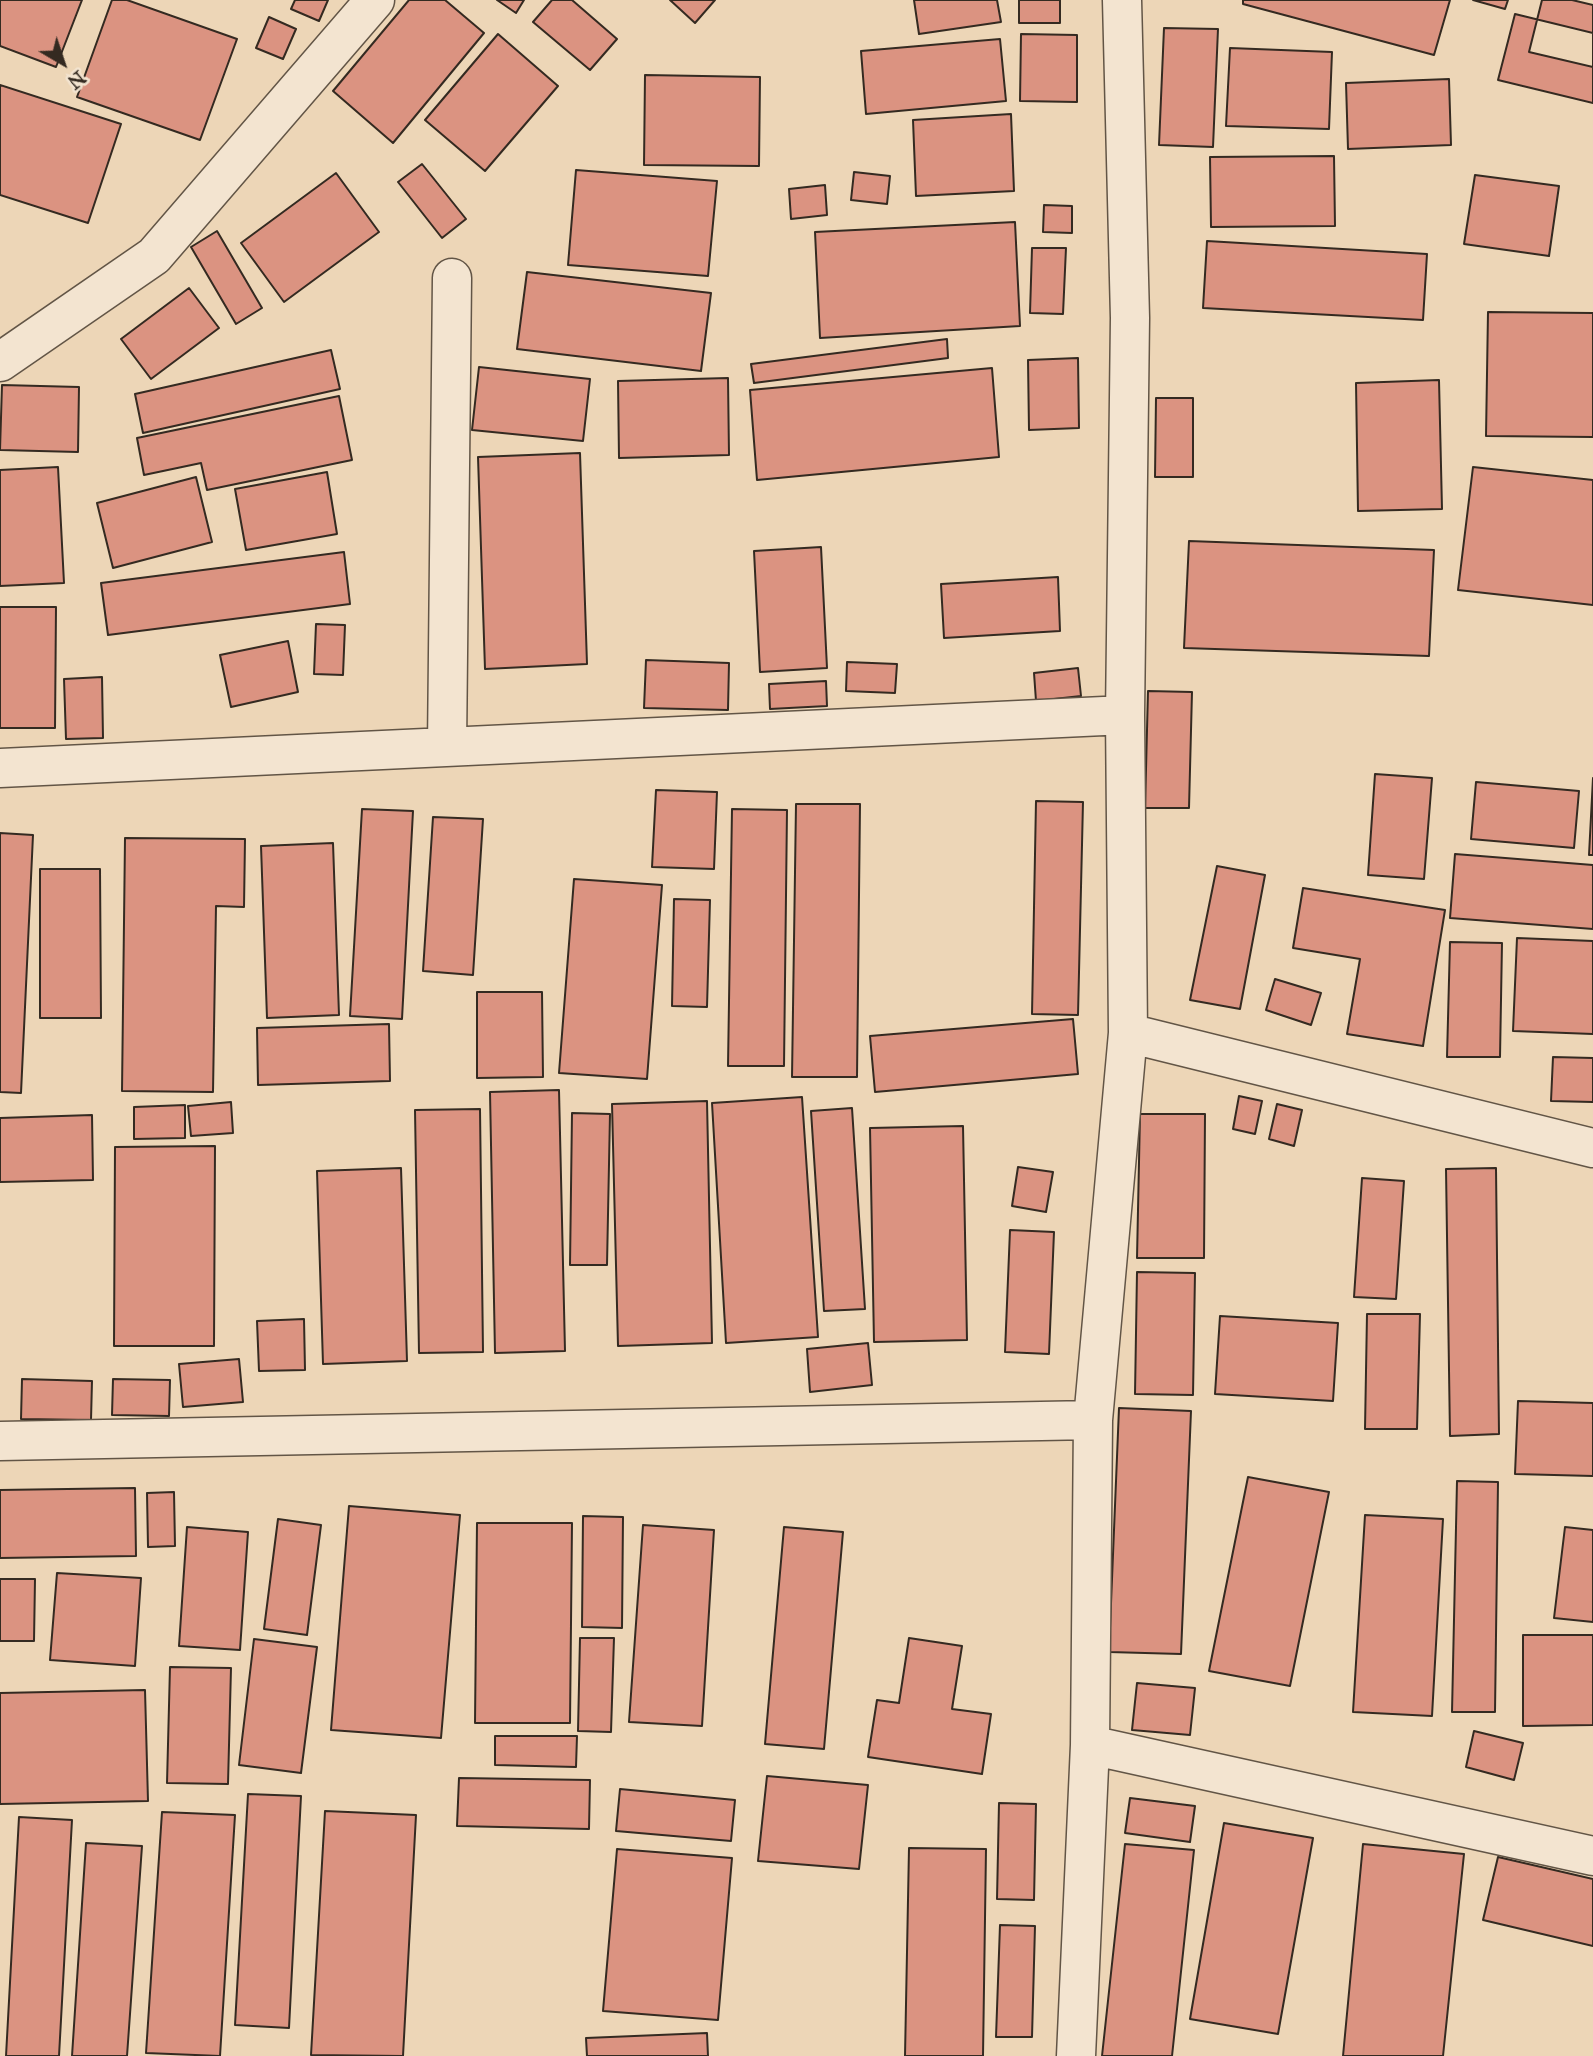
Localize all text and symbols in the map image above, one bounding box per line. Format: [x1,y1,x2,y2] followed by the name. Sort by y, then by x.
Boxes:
[28,28,98,98] north arrow
[63,66,90,94] text: N

